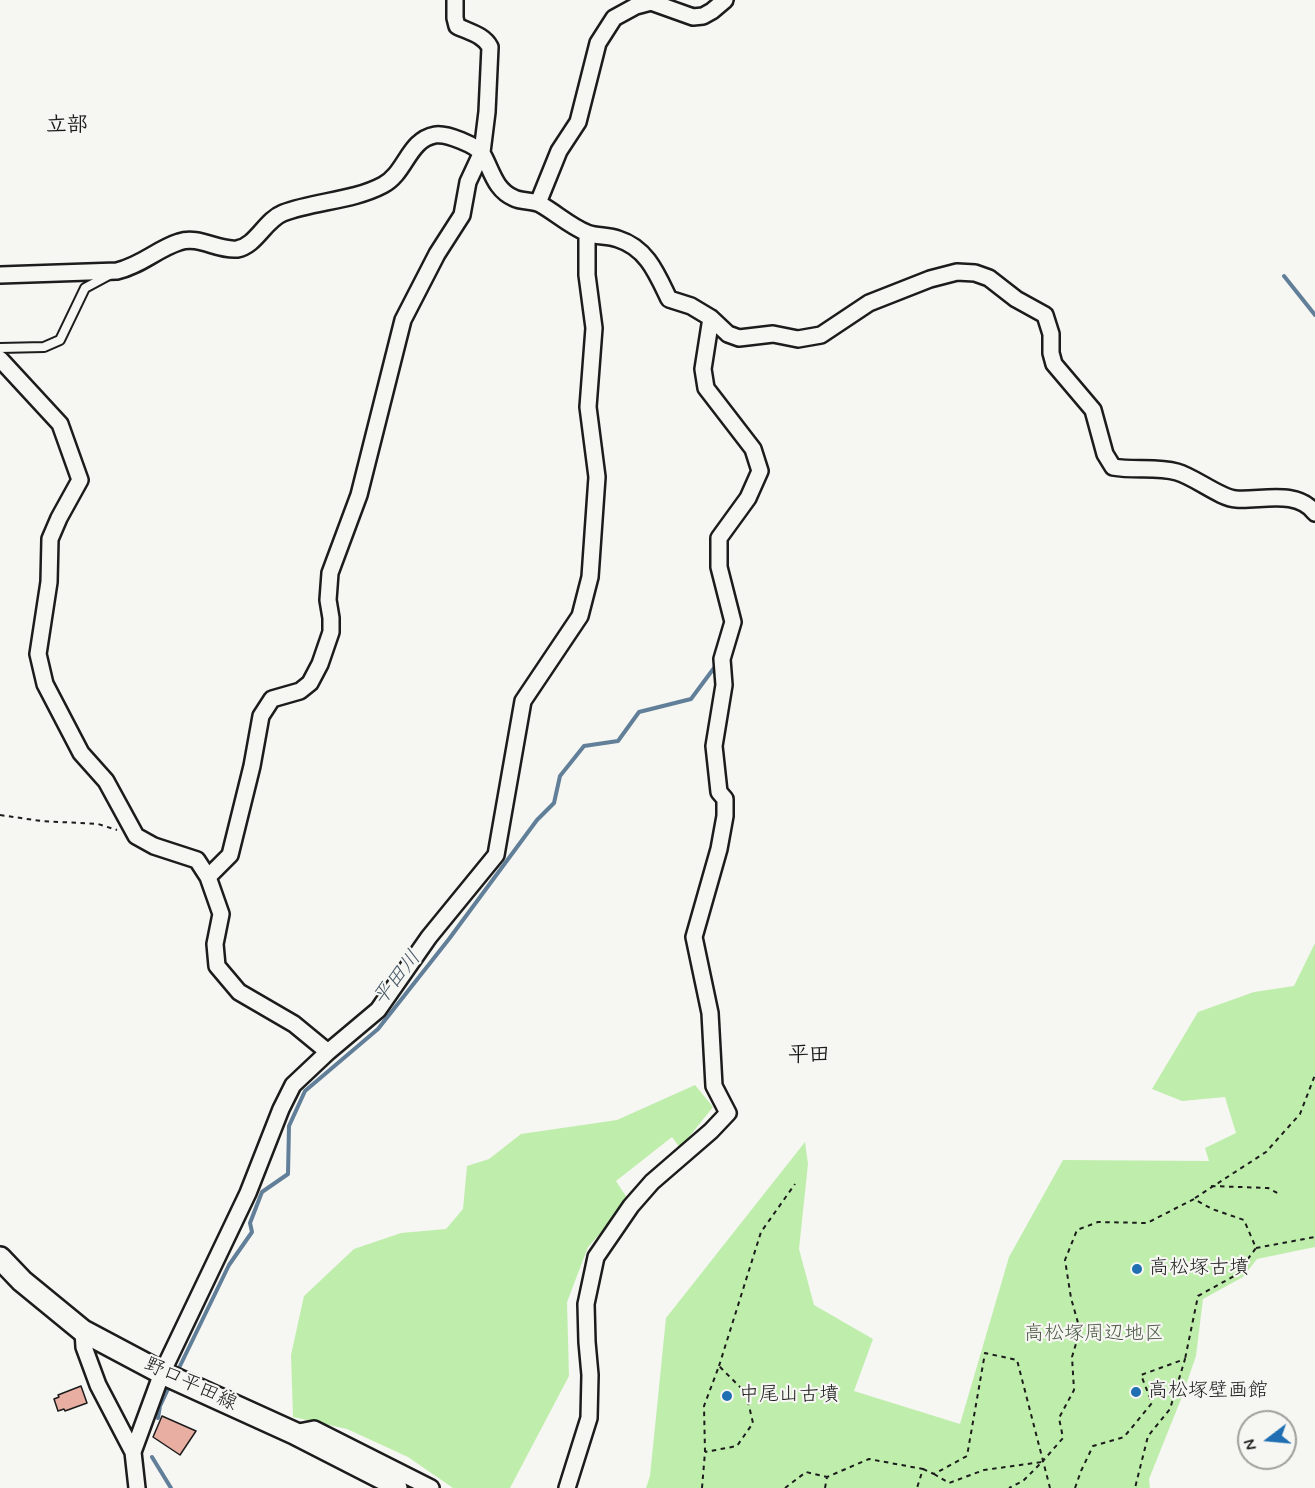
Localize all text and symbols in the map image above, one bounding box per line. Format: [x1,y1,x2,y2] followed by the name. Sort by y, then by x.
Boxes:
[46,114,88,140] district label: 立部
[369,946,427,1012] water label: 平田川
[788,1044,830,1070] district label: 平田
[1149,1257,1249,1281] place label: 高松塚古墳
[1130,1262,1144,1276] marker: 高松塚古墳
[1024,1323,1164,1347] park label: 高松塚周辺地区
[140,1353,240,1417] street label: 野口平田線
[1148,1380,1268,1404] place label: 高松塚壁画館
[739,1384,839,1408] place label: 中尾山古墳
[1129,1385,1143,1399] marker: 高松塚壁画館
[720,1389,734,1403] marker: 中尾山古墳
[1237,1410,1297,1470] north arrow
[1240,1437,1263,1453] text: N

